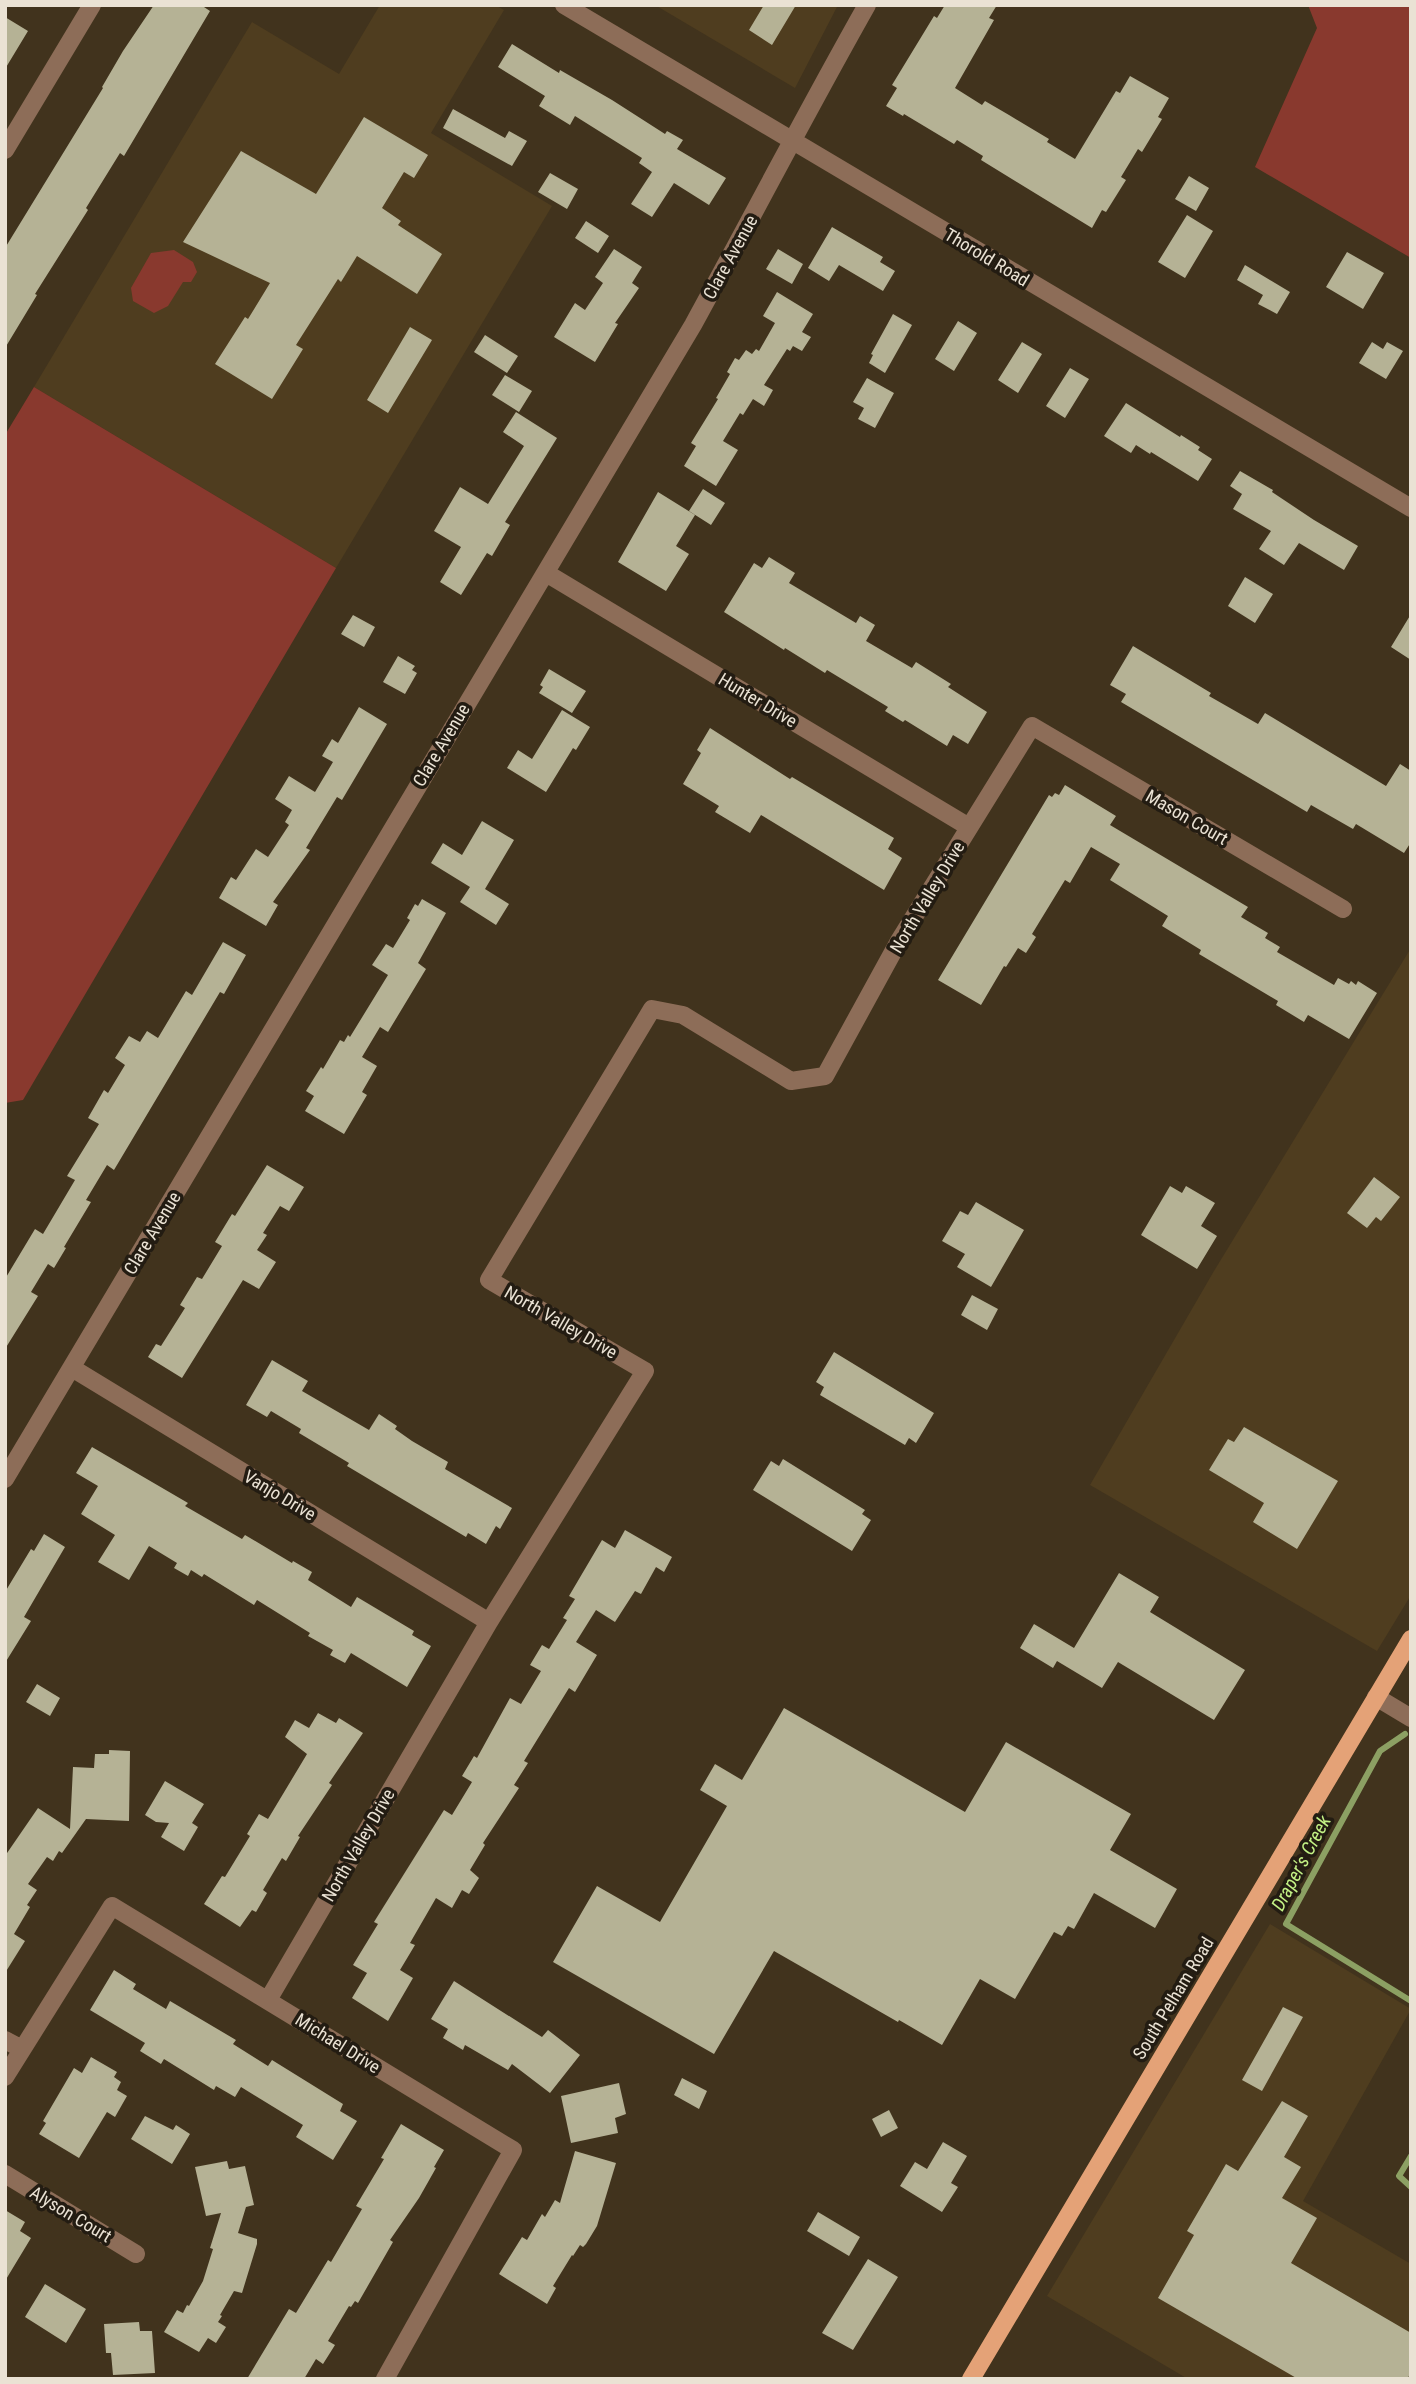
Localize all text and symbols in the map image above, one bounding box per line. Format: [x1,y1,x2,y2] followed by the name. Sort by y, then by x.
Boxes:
[698,211,762,303] street label: Clare Avenue
[941,224,1033,290] street label: Thorold Road
[715,668,801,732] street label: Hunter Drive
[408,700,474,790] street label: Clare Avenue
[1142,785,1232,849] street label: Mason Court
[885,837,969,957] street label: North Valley Drive
[119,1188,185,1278] street label: Clare Avenue
[501,1281,621,1363] street label: North Valley Drive
[240,1465,320,1525] street label: Vanjo Drive
[317,1785,399,1905] street label: North Valley Drive
[1266,1811,1336,1915] water label: Draper's Creek
[1128,1933,1218,2063] street label: South Pelham Road
[292,2009,384,2077] street label: Michael Drive
[26,2181,116,2247] street label: Alyson Court

